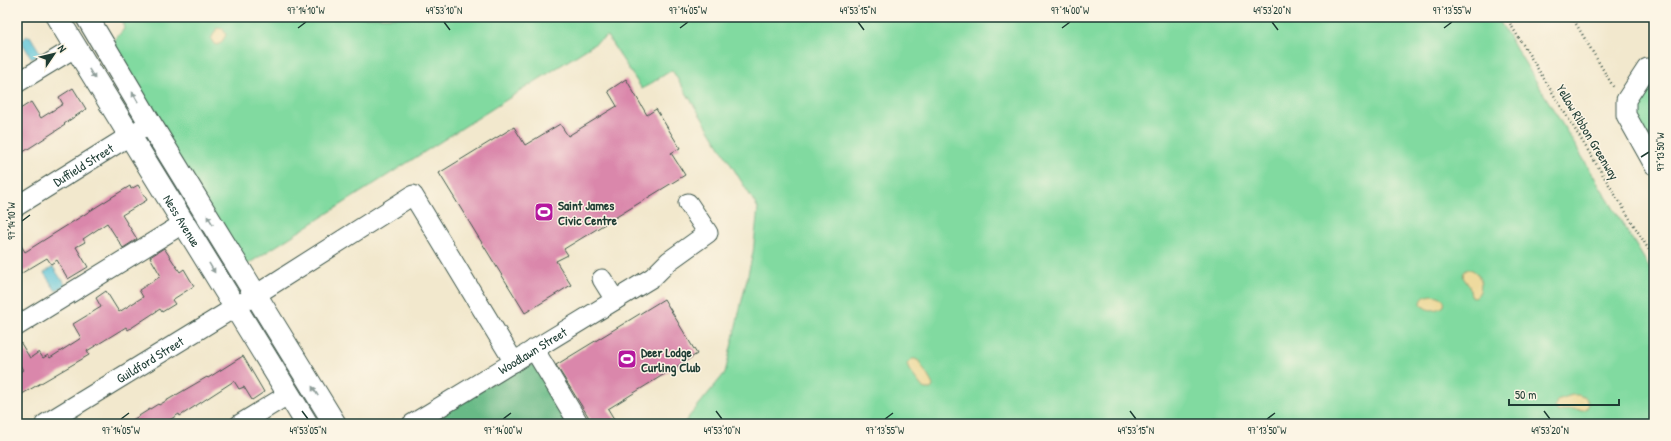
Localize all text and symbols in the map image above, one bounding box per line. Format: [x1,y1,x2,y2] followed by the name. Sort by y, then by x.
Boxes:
[287,4,325,17] text: 97°14'10"W
[426,4,462,17] text: 49°53'10"N
[669,4,708,17] text: 97°14'05"W
[840,4,876,17] text: 49°53'15"N
[1051,4,1090,17] text: 97°14'00"W
[1253,4,1291,17] text: 49°53'20"N
[1433,4,1472,17] text: 97°13'55"W
[34,34,74,74] north arrow
[55,42,70,55] text: N
[89,68,96,80] one-way arrow
[1552,81,1624,184] street label: Yellow Ribbon Greenway
[131,92,138,103] one-way arrow
[1654,132,1667,171] text: 97°13'50"W
[49,139,117,190] street label: Duffield Street
[159,191,205,250] street label: Ness Avenue
[558,196,618,229] place label: Saint James Civic Centre
[533,201,555,223] sports icon: Saint James Civic Centre
[5,202,18,240] text: 97°14'10"W
[206,215,214,225] one-way arrow
[208,263,216,273] one-way arrow
[495,322,571,378] street label: Woodlawn Street
[113,332,187,387] street label: Guildford Street
[641,343,701,377] place label: Deer Lodge Curling Club
[616,348,638,370] sports icon: Deer Lodge Curling Club
[1509,381,1619,407] scale bar
[311,385,318,397] one-way arrow
[1515,386,1536,403] text: 50 m
[102,424,141,437] text: 97°14'05"W
[289,424,327,437] text: 49°53'05"N
[484,424,523,437] text: 97°14'00"W
[704,424,740,437] text: 49°53'10"N
[866,424,905,437] text: 97°13'55"W
[1118,424,1154,437] text: 49°53'15"N
[1248,424,1287,437] text: 97°13'50"W
[1531,424,1569,437] text: 49°53'20"N

